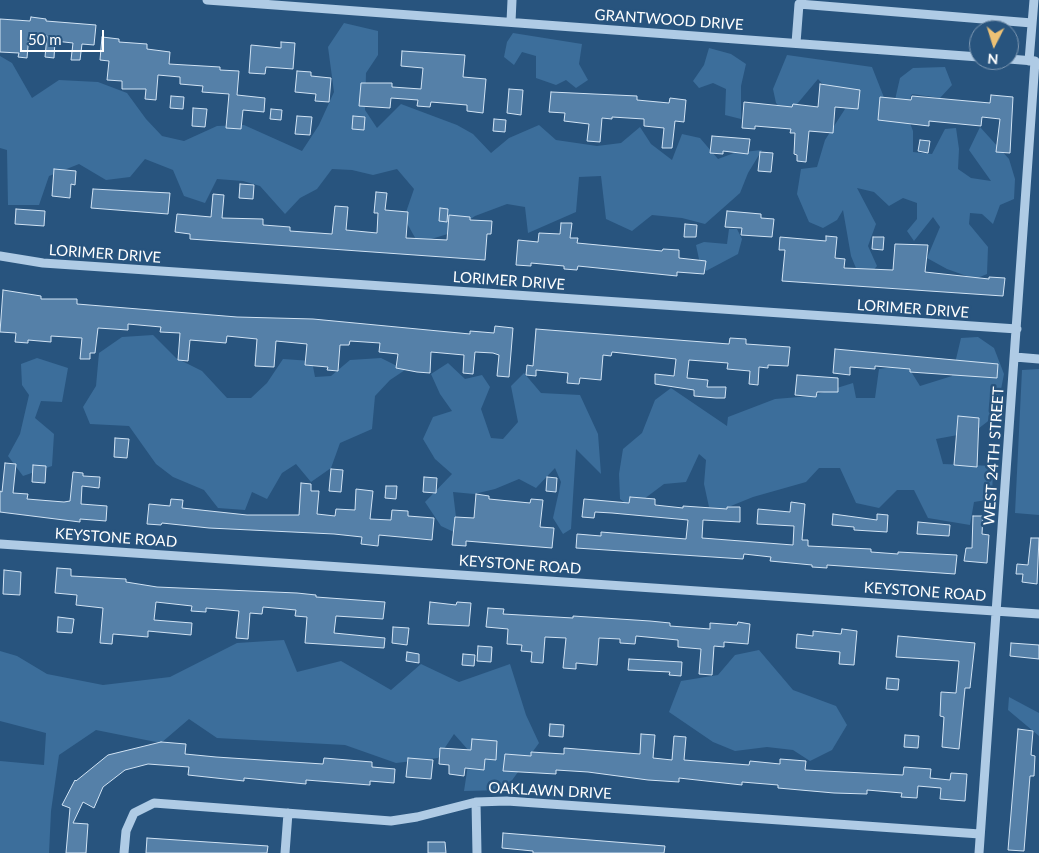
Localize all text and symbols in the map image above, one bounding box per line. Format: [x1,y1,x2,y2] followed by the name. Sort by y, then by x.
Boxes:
[594,6,744,34] street label: GRANTWOOD DRIVE
[22,20,106,52] scale bar
[969,20,1019,70] north arrow
[28,30,62,48] text: 50 m
[987,51,999,68] text: N
[48,241,162,267] street label: LORIMER DRIVE
[452,268,566,294] street label: LORIMER DRIVE
[856,296,970,322] street label: LORIMER DRIVE
[980,386,1008,526] street label: WEST 24TH STREET
[54,525,178,551] street label: KEYSTONE ROAD
[458,552,582,578] street label: KEYSTONE ROAD
[863,579,987,605] street label: KEYSTONE ROAD
[488,779,612,803] street label: OAKLAWN DRIVE

